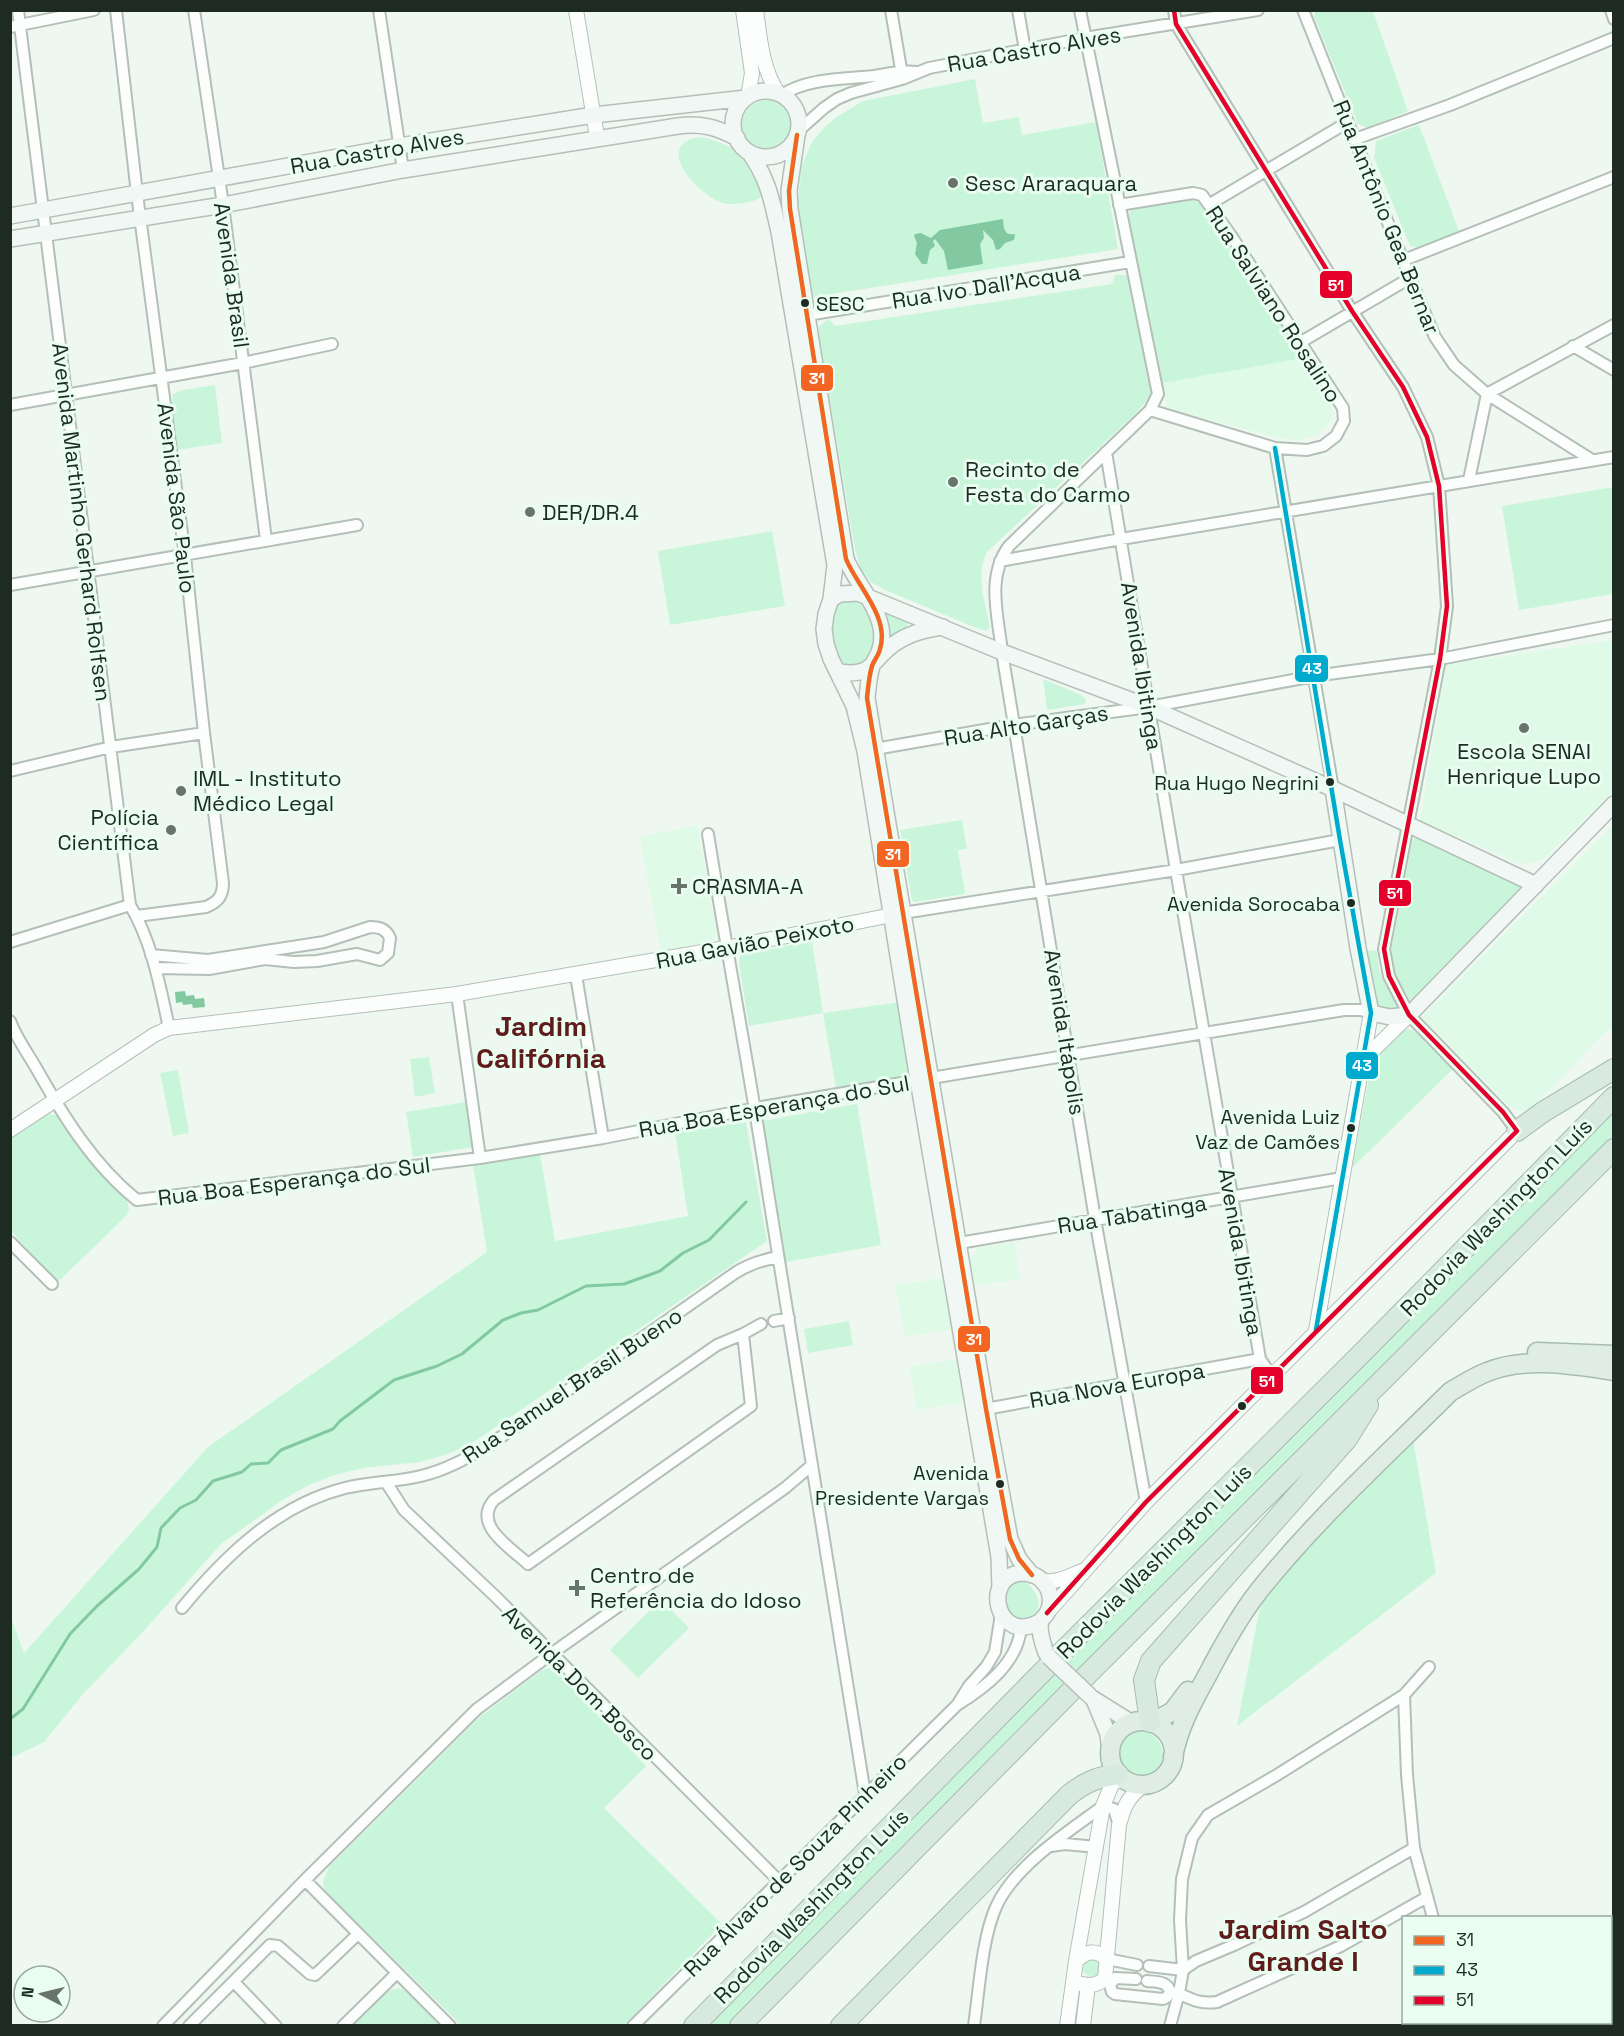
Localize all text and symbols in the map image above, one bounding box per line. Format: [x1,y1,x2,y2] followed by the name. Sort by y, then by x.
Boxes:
[945,20,1123,78] street label: Rua Castro Alves
[1327,96,1447,338] street label: Rua Antônio Gea Bernar
[288,122,466,180] street label: Rua Castro Alves
[965,169,1138,197] place label: Sesc Araraquara
[946,176,960,190] marker: Sesc Araraquara
[208,200,256,350] street label: Avenida Brasil
[1200,200,1348,408] street label: Rua Salviano Rosalino
[890,257,1083,315] street label: Rua Ivo Dall'Acqua
[1319,270,1353,299] line badge: 51
[1328,275,1344,296] text: 51
[816,291,865,317] place label: SESC
[799,297,811,309] marker: SESC
[46,341,118,703] street label: Avenida Martinho Gerhard Rolfsen
[800,364,834,392] line badge: 31
[809,368,825,389] text: 31
[151,401,203,595] street label: Avenida São Paulo
[965,455,1130,508] place label: Recinto de Festa do Carmo
[946,475,960,489] marker: Recinto de Festa do Carmo
[542,498,639,526] place label: DER/DR.4
[523,505,537,519] marker: DER/DR.4
[1115,580,1169,752] street label: Avenida Ibitinga
[1294,654,1329,683] line badge: 43
[1302,658,1322,679] text: 43
[942,698,1110,752] street label: Rua Alto Garças
[1517,721,1531,735] marker: Escola SENAI Henrique Lupo
[1447,737,1601,790] place label: Escola SENAI Henrique Lupo
[193,764,342,817] place label: IML - Instituto Médico Legal
[1154,770,1319,796] place label: Rua Hugo Negrini
[1324,776,1336,788] marker: Rua Hugo Negrini
[174,784,188,798] marker: IML - Instituto Médico Legal
[57,803,159,856] place label: Polícia Científica
[164,823,178,837] marker: Polícia Científica
[876,840,910,868] line badge: 31
[885,844,901,865] text: 31
[692,872,804,900] place label: CRASMA-A
[670,877,688,895] marker: CRASMA-A
[1378,879,1412,907] line badge: 51
[1387,883,1403,904] text: 51
[1167,891,1340,917] place label: Avenida Sorocaba
[1345,897,1357,909] marker: Avenida Sorocaba
[654,909,856,975] street label: Rua Gavião Peixoto
[1038,947,1092,1117] street label: Avenida Itápolis
[476,1008,606,1076] district label: Jardim Califórnia
[1345,1051,1379,1080] line badge: 43
[1352,1055,1372,1076] text: 43
[636,1068,912,1144] street label: Rua Boa Esperança do Sul
[1195,1104,1340,1155] place label: Avenida Luiz Vaz de Camões
[1394,1112,1598,1322] street label: Rodovia Washington Luís
[1345,1122,1357,1134] marker: Avenida Luiz Vaz de Camões
[156,1150,432,1212] street label: Rua Boa Esperança do Sul
[1212,1166,1270,1338] street label: Avenida Ibitinga
[1055,1188,1209,1240] street label: Rua Tabatinga
[457,1301,687,1469] street label: Rua Samuel Brasil Bueno
[957,1325,991,1353] line badge: 31
[966,1329,982,1350] text: 31
[1027,1356,1207,1414] street label: Rua Nova Europa
[1250,1366,1284,1395] line badge: 51
[1259,1371,1275,1392] text: 51
[1236,1400,1248,1412] unlabelled marker
[1051,1458,1257,1664] street label: Rodovia Washington Luís
[815,1460,989,1511] place label: Avenida Presidente Vargas
[994,1478,1006,1490] marker: Avenida Presidente Vargas
[590,1561,802,1614] place label: Centro de Referência do Idoso
[568,1579,586,1597] marker: Centro de Referência do Idoso
[496,1599,664,1767] street label: Avenida Dom Bosco
[677,1747,913,1983] street label: Rua Álvaro de Souza Pinheiro
[708,1803,914,2009] street label: Rodovia Washington Luís
[1218,1911,1388,1979] district label: Jardim Salto Grande I
[1402,1916,1612,2024] legend
[1456,1928,1474,1951] text: 31
[1456,1958,1478,1981] text: 43
[12,1964,72,2024] north arrow
[17,1986,39,1999] text: N
[1456,1988,1474,2011] text: 51

